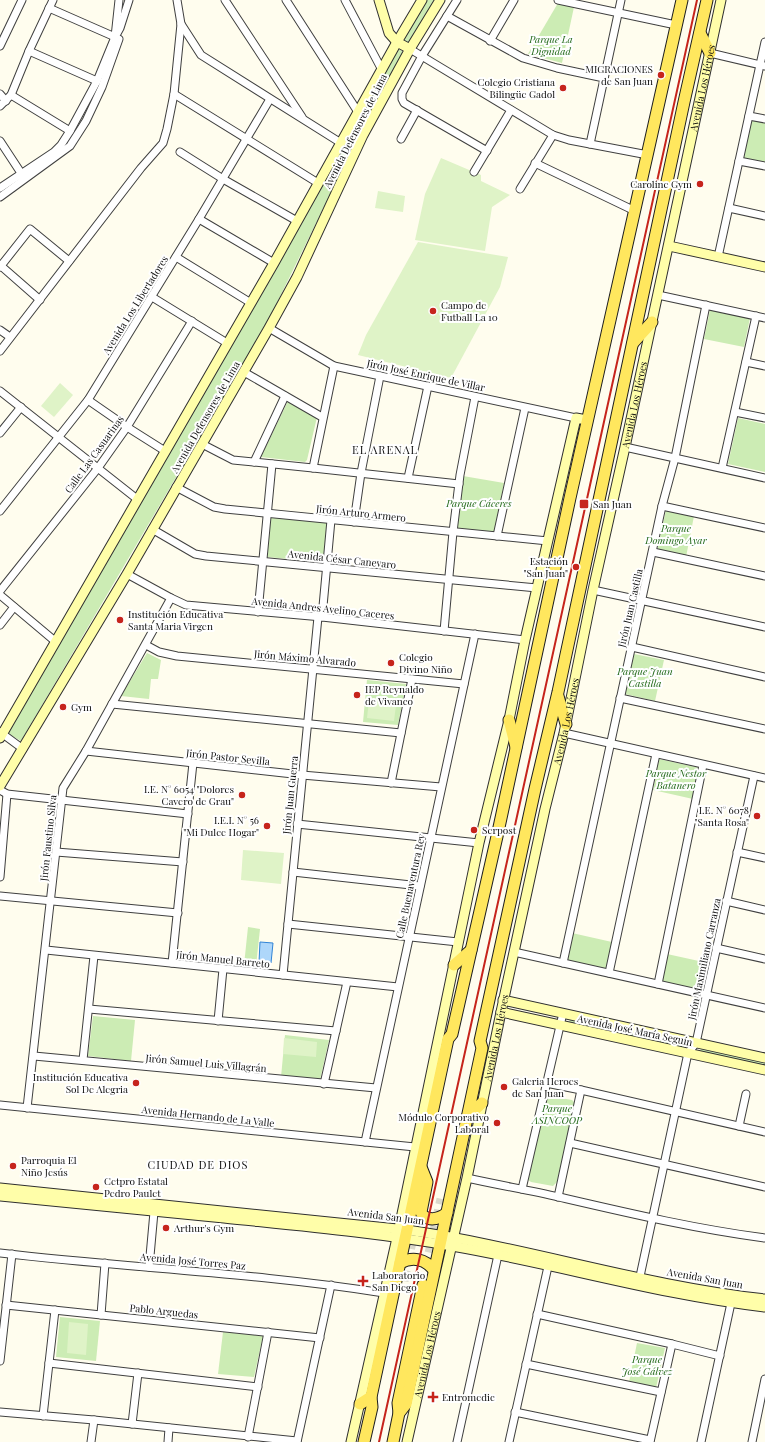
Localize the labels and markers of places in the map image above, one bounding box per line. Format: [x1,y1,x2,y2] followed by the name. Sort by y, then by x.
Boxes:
[585,62,653,88] place label: MIGRACIONES de San Juan
[656,70,666,80] marker: MIGRACIONES de San Juan
[478,75,555,101] place label: Colegio Cristiana Bilingüe Gadol
[558,83,568,93] marker: Colegio Cristiana Bilingüe Gadol
[630,177,692,191] place label: Caroline Gym
[695,179,705,189] marker: Caroline Gym
[441,298,498,324] place label: Campo de Futball La 10
[428,306,438,316] marker: Campo de Futball La 10
[593,497,632,511] place label: San Juan
[578,498,590,510] marker: San Juan
[524,554,568,580] place label: Estación "San Juan"
[571,562,581,572] marker: Estación "San Juan"
[128,607,223,633] place label: Institución Educativa Santa Maria Virgen
[115,615,125,625] marker: Institución Educativa Santa Maria Virgen
[399,650,453,676] place label: Colegio Divino Niño
[386,658,396,668] marker: Colegio Divino Niño
[365,682,425,708] place label: IEP Reynaldo de Vivanco
[352,690,362,700] marker: IEP Reynaldo de Vivanco
[71,700,92,714] place label: Gym
[58,702,68,712] marker: Gym
[144,782,234,808] place label: I.E. N° 6054 "Dolores Cavero de Grau"
[237,790,247,800] marker: I.E. N° 6054 "Dolores Cavero de Grau"
[695,803,749,829] place label: I.E. N° 6078 "Santa Rosa"
[752,811,762,821] marker: I.E. N° 6078 "Santa Rosa"
[183,813,259,839] place label: I.E.I. N° 56 "Mi Dulce Hogar"
[262,821,272,831] marker: I.E.I. N° 56 "Mi Dulce Hogar"
[482,823,517,837] place label: Serpost
[469,825,479,835] marker: Serpost
[33,1070,128,1096] place label: Institución Educativa Sol De Alegria
[512,1074,578,1100] place label: Galeria Heroes de San Juan
[131,1078,141,1088] marker: Institución Educativa Sol De Alegria
[499,1082,509,1092] marker: Galeria Heroes de San Juan
[398,1110,490,1136] place label: Módulo Corporativo Laboral
[492,1118,502,1128] marker: Módulo Corporativo Laboral
[21,1153,77,1179] place label: Parroquia El Niño Jesús
[8,1161,18,1171] marker: Parroquia El Niño Jesús
[104,1174,168,1200] place label: Cetpro Estatal Pedro Paulet
[91,1182,101,1192] marker: Cetpro Estatal Pedro Paulet
[173,1221,234,1235] place label: Arthur's Gym
[161,1223,171,1233] marker: Arthur's Gym
[372,1268,426,1294] place label: Laboratorio San Diego
[357,1275,369,1287] marker: Laboratorio San Diego
[442,1390,495,1404] place label: Entromedic
[427,1391,439,1403] marker: Entromedic

